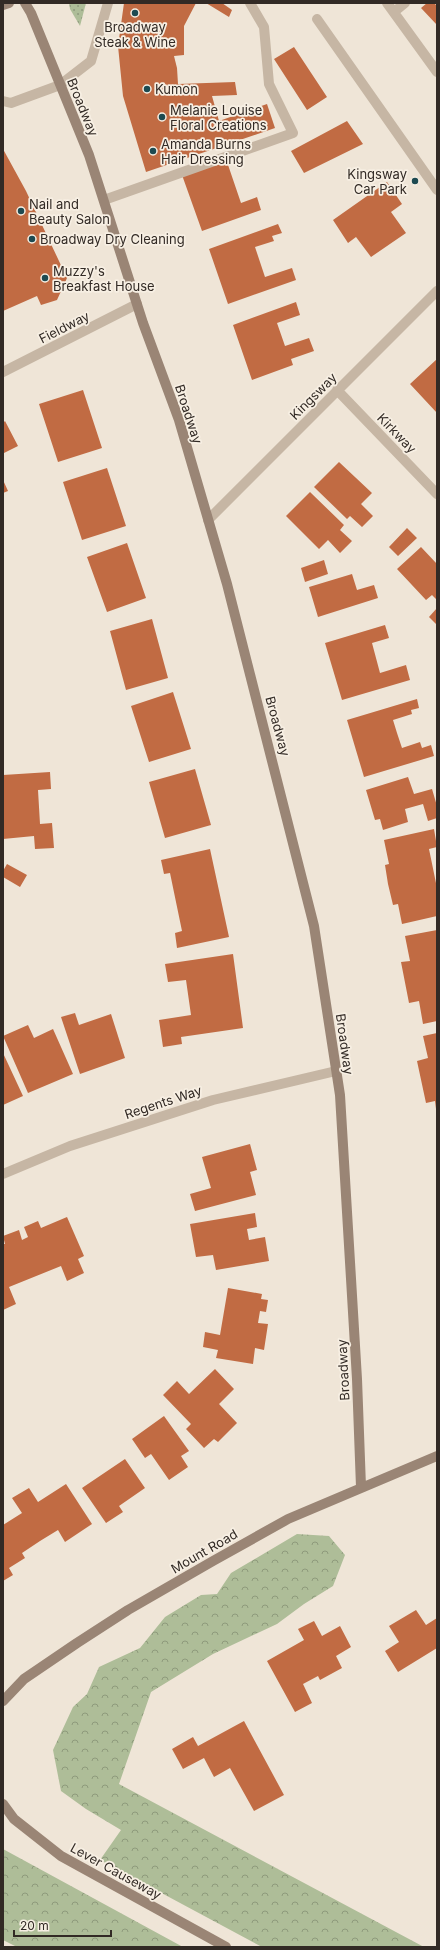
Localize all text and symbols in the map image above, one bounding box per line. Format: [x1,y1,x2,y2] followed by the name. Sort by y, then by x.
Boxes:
[130,8,140,18] marker: Broadway Steak & Wine
[94,19,176,50] place label: Broadway Steak & Wine
[64,76,102,138] street label: Broadway
[155,81,198,97] place label: Kumon
[142,84,152,94] marker: Kumon
[170,102,267,133] place label: Melanie Louise Floral Creations
[157,112,167,122] marker: Melanie Louise Floral Creations
[161,136,251,167] place label: Amanda Burns Hair Dressing
[148,146,158,156] marker: Amanda Burns Hair Dressing
[347,166,407,197] place label: Kingsway Car Park
[410,176,420,186] marker: Kingsway Car Park
[29,196,110,227] place label: Nail and Beauty Salon
[16,206,26,216] marker: Nail and Beauty Salon
[40,231,185,247] place label: Broadway Dry Cleaning
[27,234,37,244] marker: Broadway Dry Cleaning
[53,263,155,294] place label: Muzzy's Breakfast House
[40,273,50,283] marker: Muzzy's Breakfast House
[36,307,92,347] street label: Fieldway
[286,369,340,423] street label: Kingsway
[172,382,206,446] street label: Broadway
[374,410,420,456] street label: Kirkway
[262,694,294,758] street label: Broadway
[333,1012,357,1076] street label: Broadway
[122,1082,204,1122] street label: Regents Way
[333,1339,353,1401] street label: Broadway
[168,1526,240,1576] street label: Mount Road
[68,1839,164,1903] street label: Lever Causeway
[14,1912,111,1938] scale bar
[20,1918,49,1933] text: 20 m

